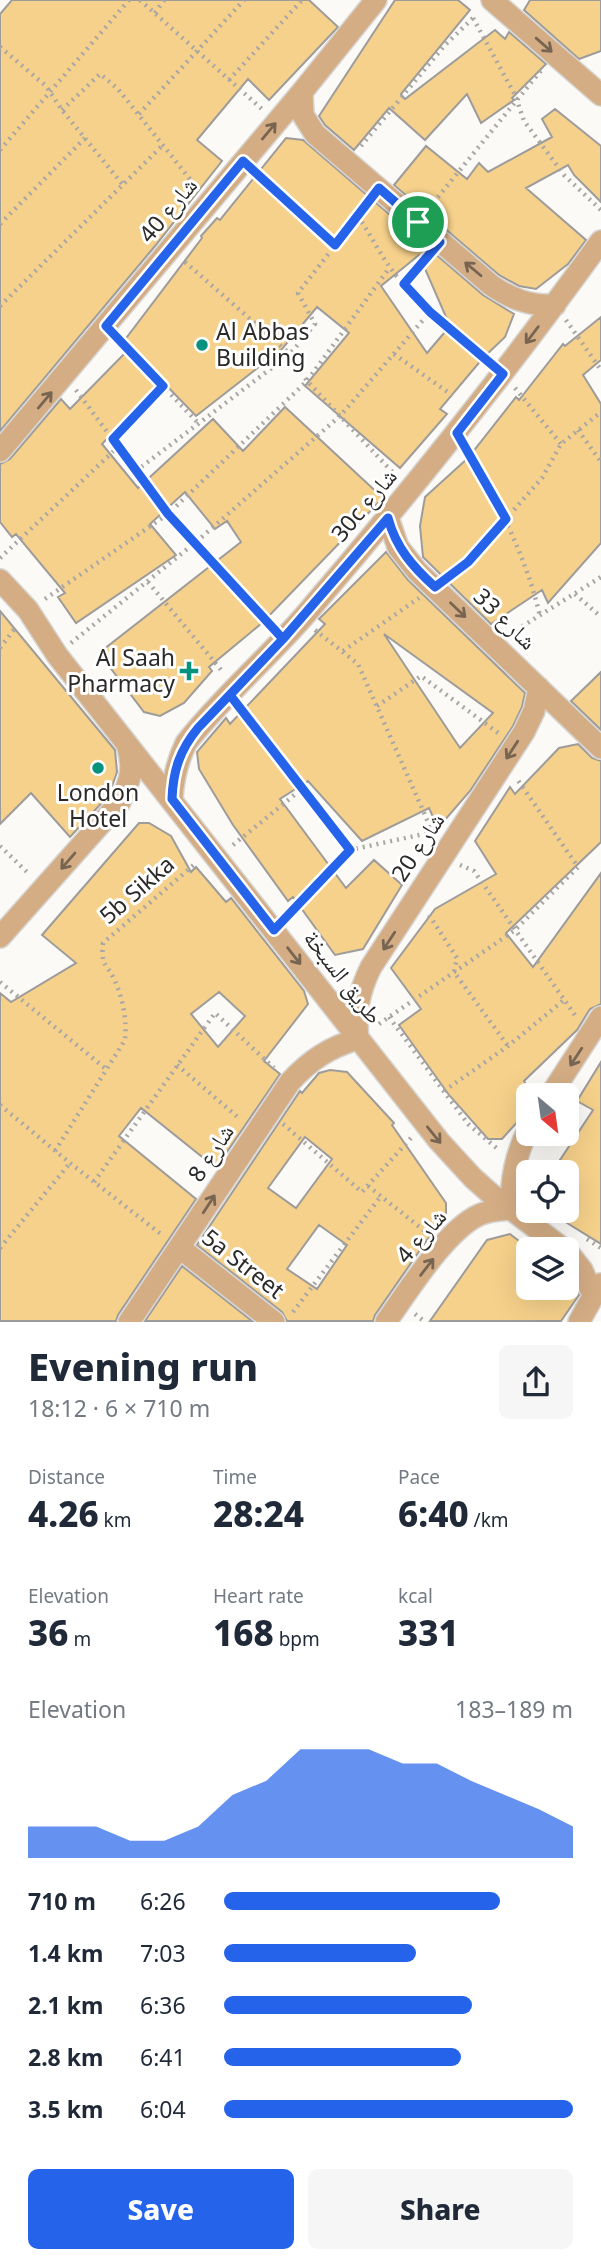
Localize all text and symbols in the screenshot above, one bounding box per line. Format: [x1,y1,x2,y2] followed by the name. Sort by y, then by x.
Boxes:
[535,37,553,53] one-way arrow
[261,122,277,140] one-way arrow
[131,170,204,249] street label: شارع 40
[388,192,448,252] pin
[399,203,437,241] icon: arrive
[464,261,482,277] one-way arrow
[216,315,310,373] place label: Al Abbas Building
[525,326,540,344] one-way arrow
[194,337,210,353] marker: Al Abbas Building
[37,391,52,409] one-way arrow
[323,461,403,548] street label: 30c شارع
[467,580,544,656] street label: شارع 33
[449,601,466,618] one-way arrow
[67,641,175,699] place label: Al Saah Pharmacy
[181,663,197,679] marker: Al Saah Pharmacy
[505,740,520,759] one-way arrow
[90,760,106,776] marker: London Hotel
[57,776,139,834] place label: London Hotel
[383,806,451,887] street label: شارع 20
[92,848,181,931] street label: 5b Sikka
[60,852,76,870] one-way arrow
[297,923,391,1030] street label: طريق السبخة
[381,931,396,950] one-way arrow
[286,946,301,964] one-way arrow
[569,1046,583,1066] one-way arrow
[516,1083,579,1146] north arrow
[516,1083,579,1300] map controls
[180,1117,241,1188] street label: شارع 8
[427,1125,442,1143] one-way arrow
[516,1160,579,1223] button: locate
[202,1195,216,1215] one-way arrow
[388,1201,453,1270] street label: شارع 4
[196,1221,291,1305] street label: 5a Street
[516,1237,579,1300] button: layers
[419,1258,434,1277] one-way arrow
[28,1340,258,1392] text: Evening run
[499,1345,573,1419] button: share
[28,1392,210,1424] text: 18:12 · 6 × 710 m
[28,1464,105,1490] text: Distance
[213,1464,257,1490] text: Time
[398,1464,440,1490] text: Pace
[28,1490,99,1537] text: 4.26
[213,1490,304,1537] text: 28:24
[398,1490,469,1537] text: 6:40
[99,1507,132,1533] text: km
[469,1507,509,1533] text: /km
[28,1583,109,1609] text: Elevation
[213,1583,304,1609] text: Heart rate
[398,1583,433,1609] text: kcal
[28,1609,68,1656] text: 36
[213,1609,274,1656] text: 168
[398,1609,459,1656] text: 331
[68,1626,91,1652] text: m
[274,1626,320,1652] text: bpm
[28,1693,126,1725] text: Elevation
[455,1693,573,1725] text: 183–189 m
[28,1885,96,1917] text: 710 m
[140,1885,186,1917] text: 6:26
[28,1937,103,1969] text: 1.4 km
[140,1937,186,1969] text: 7:03
[28,1989,103,2021] text: 2.1 km
[140,1989,186,2021] text: 6:36
[28,2041,103,2073] text: 2.8 km
[140,2041,186,2073] text: 6:41
[28,2093,103,2125] text: 3.5 km
[140,2093,186,2125] text: 6:04
[28,2169,294,2249] button: Save
[308,2169,573,2249] button: Share

